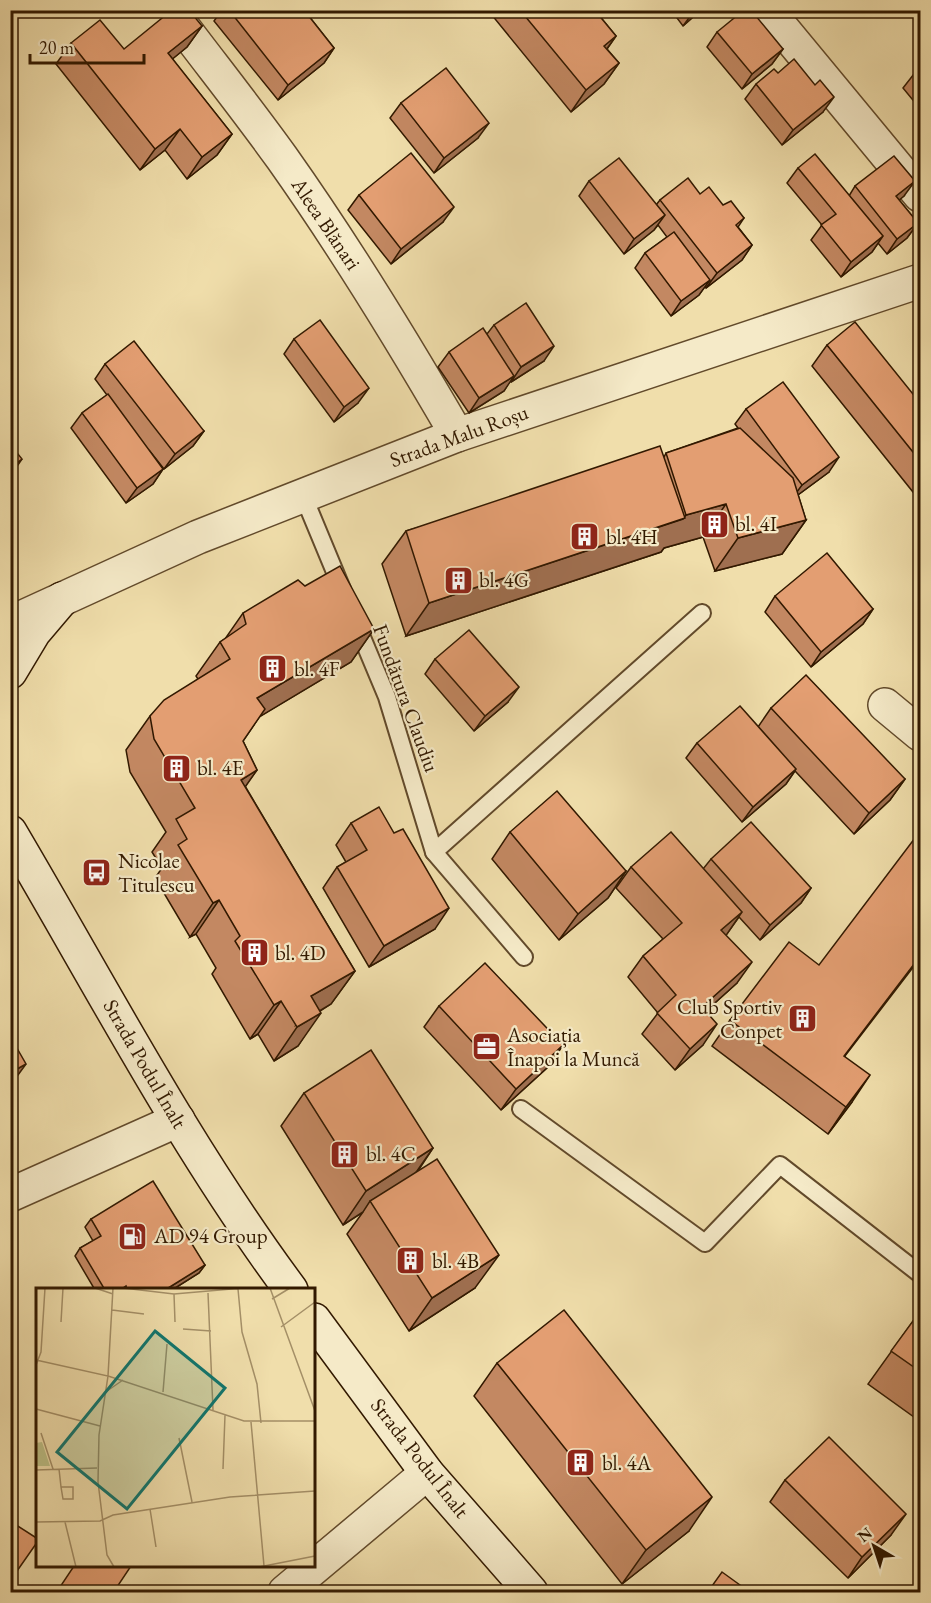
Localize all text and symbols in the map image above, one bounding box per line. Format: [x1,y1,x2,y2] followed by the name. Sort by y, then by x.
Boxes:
[30,27,144,65] scale bar
[39,36,74,59] text: 20 m
[285,172,367,275] street label: Aleea Blănari
[386,398,532,473] street label: Strada Malu Roșu
[698,508,730,540] building icon: bl. 4I
[735,510,777,537] place label: bl. 4I
[569,521,601,553] building icon: bl. 4H
[606,523,658,550] place label: bl. 4H
[442,564,474,596] building icon: bl. 4G
[479,566,529,593] place label: bl. 4G
[367,620,446,775] street label: Fundătura Claudiu
[257,653,289,685] building icon: bl. 4F
[294,655,340,682] place label: bl. 4F
[160,752,192,784] building icon: bl. 4E
[197,754,244,781] place label: bl. 4E
[118,847,195,898] place label: Nicolae Titulescu
[81,857,113,889] bus stop icon: Nicolae Titulescu
[238,937,270,969] building icon: bl. 4D
[275,939,326,966] place label: bl. 4D
[677,993,783,1044] place label: Club Sportiv Conpet
[97,994,194,1134] street label: Strada Podul Înalt
[787,1003,819,1035] building icon: Club Sportiv Conpet
[506,1021,640,1072] place label: Asociația Înapoi la Muncă
[470,1031,502,1063] office icon: Asociația Înapoi la Muncă
[329,1138,361,1170] building icon: bl. 4C
[366,1140,416,1167] place label: bl. 4C
[117,1220,149,1252] fuel station icon: AD 94 Group
[153,1222,268,1249] place label: AD 94 Group
[395,1245,427,1277] building icon: bl. 4B
[432,1247,479,1274] place label: bl. 4B
[36,1288,315,1567] inset map
[365,1392,476,1523] street label: Strada Podul Înalt
[565,1447,597,1479] building icon: bl. 4A
[602,1449,652,1476] place label: bl. 4A
[844,1516,904,1576] north arrow
[853,1522,877,1547] text: N

